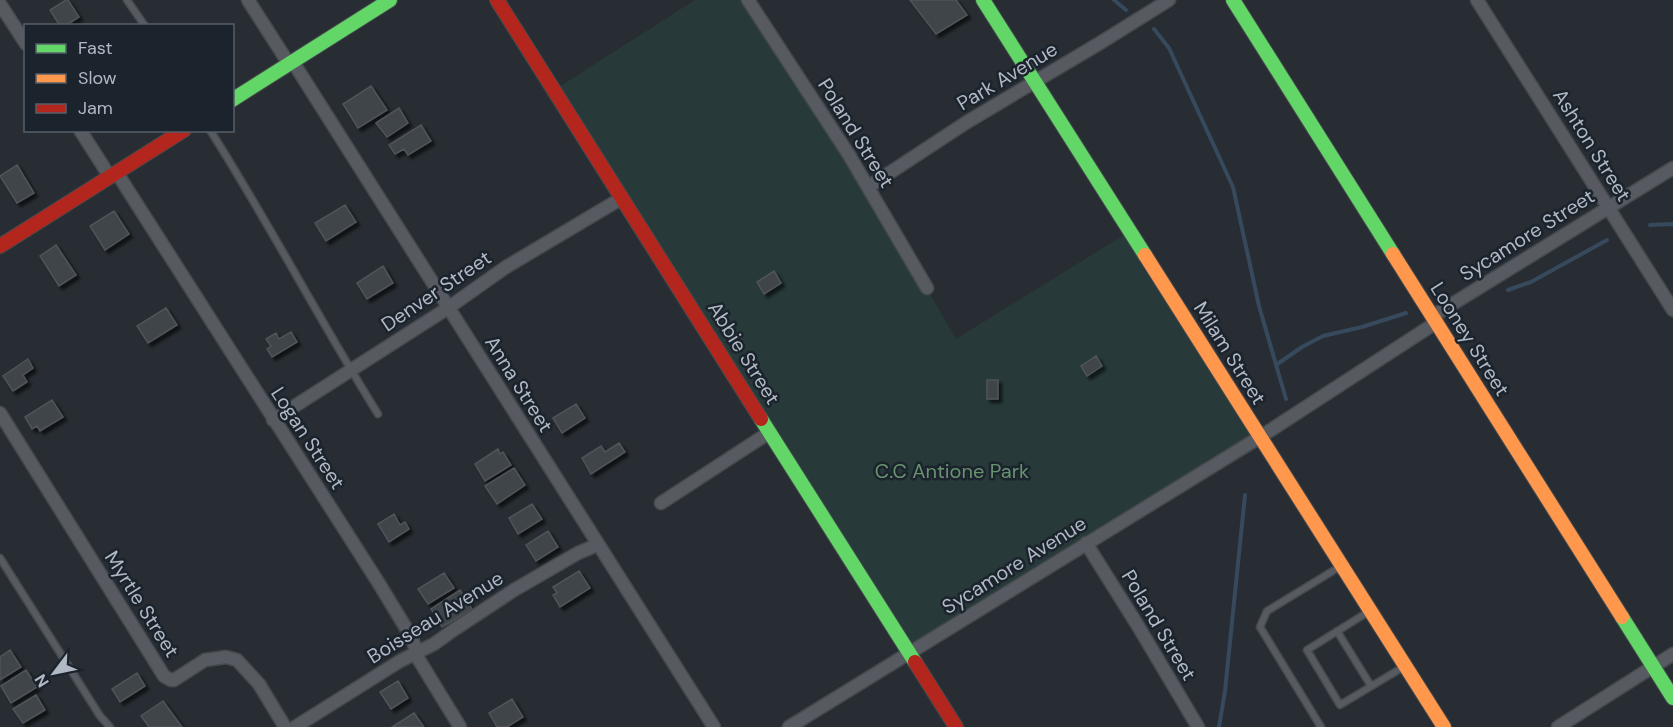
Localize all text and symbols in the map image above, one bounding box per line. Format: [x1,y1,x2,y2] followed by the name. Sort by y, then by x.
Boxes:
[24,24,234,132] legend
[78,36,113,60] text: Fast
[952,36,1062,116] street label: Park Avenue
[78,66,117,90] text: Slow
[812,73,900,193] street label: Poland Street
[1547,84,1637,206] street label: Ashton Street
[78,96,113,120] text: Jam
[1455,183,1599,287] street label: Sycamore Street
[376,245,496,337] street label: Denver Street
[1425,277,1515,401] street label: Looney Street
[702,297,786,409] street label: Abbie Street
[1188,297,1272,410] street label: Milam Street
[479,331,559,437] street label: Anna Street
[265,382,351,494] street label: Logan Street
[875,458,1029,484] park label: C.C Antione Park
[937,510,1091,620] street label: Sycamore Avenue
[99,546,185,662] street label: Myrtle Street
[362,565,508,669] street label: Boisseau Avenue
[1116,565,1202,685] street label: Poland Street
[24,643,84,703] north arrow
[30,670,54,691] text: N

